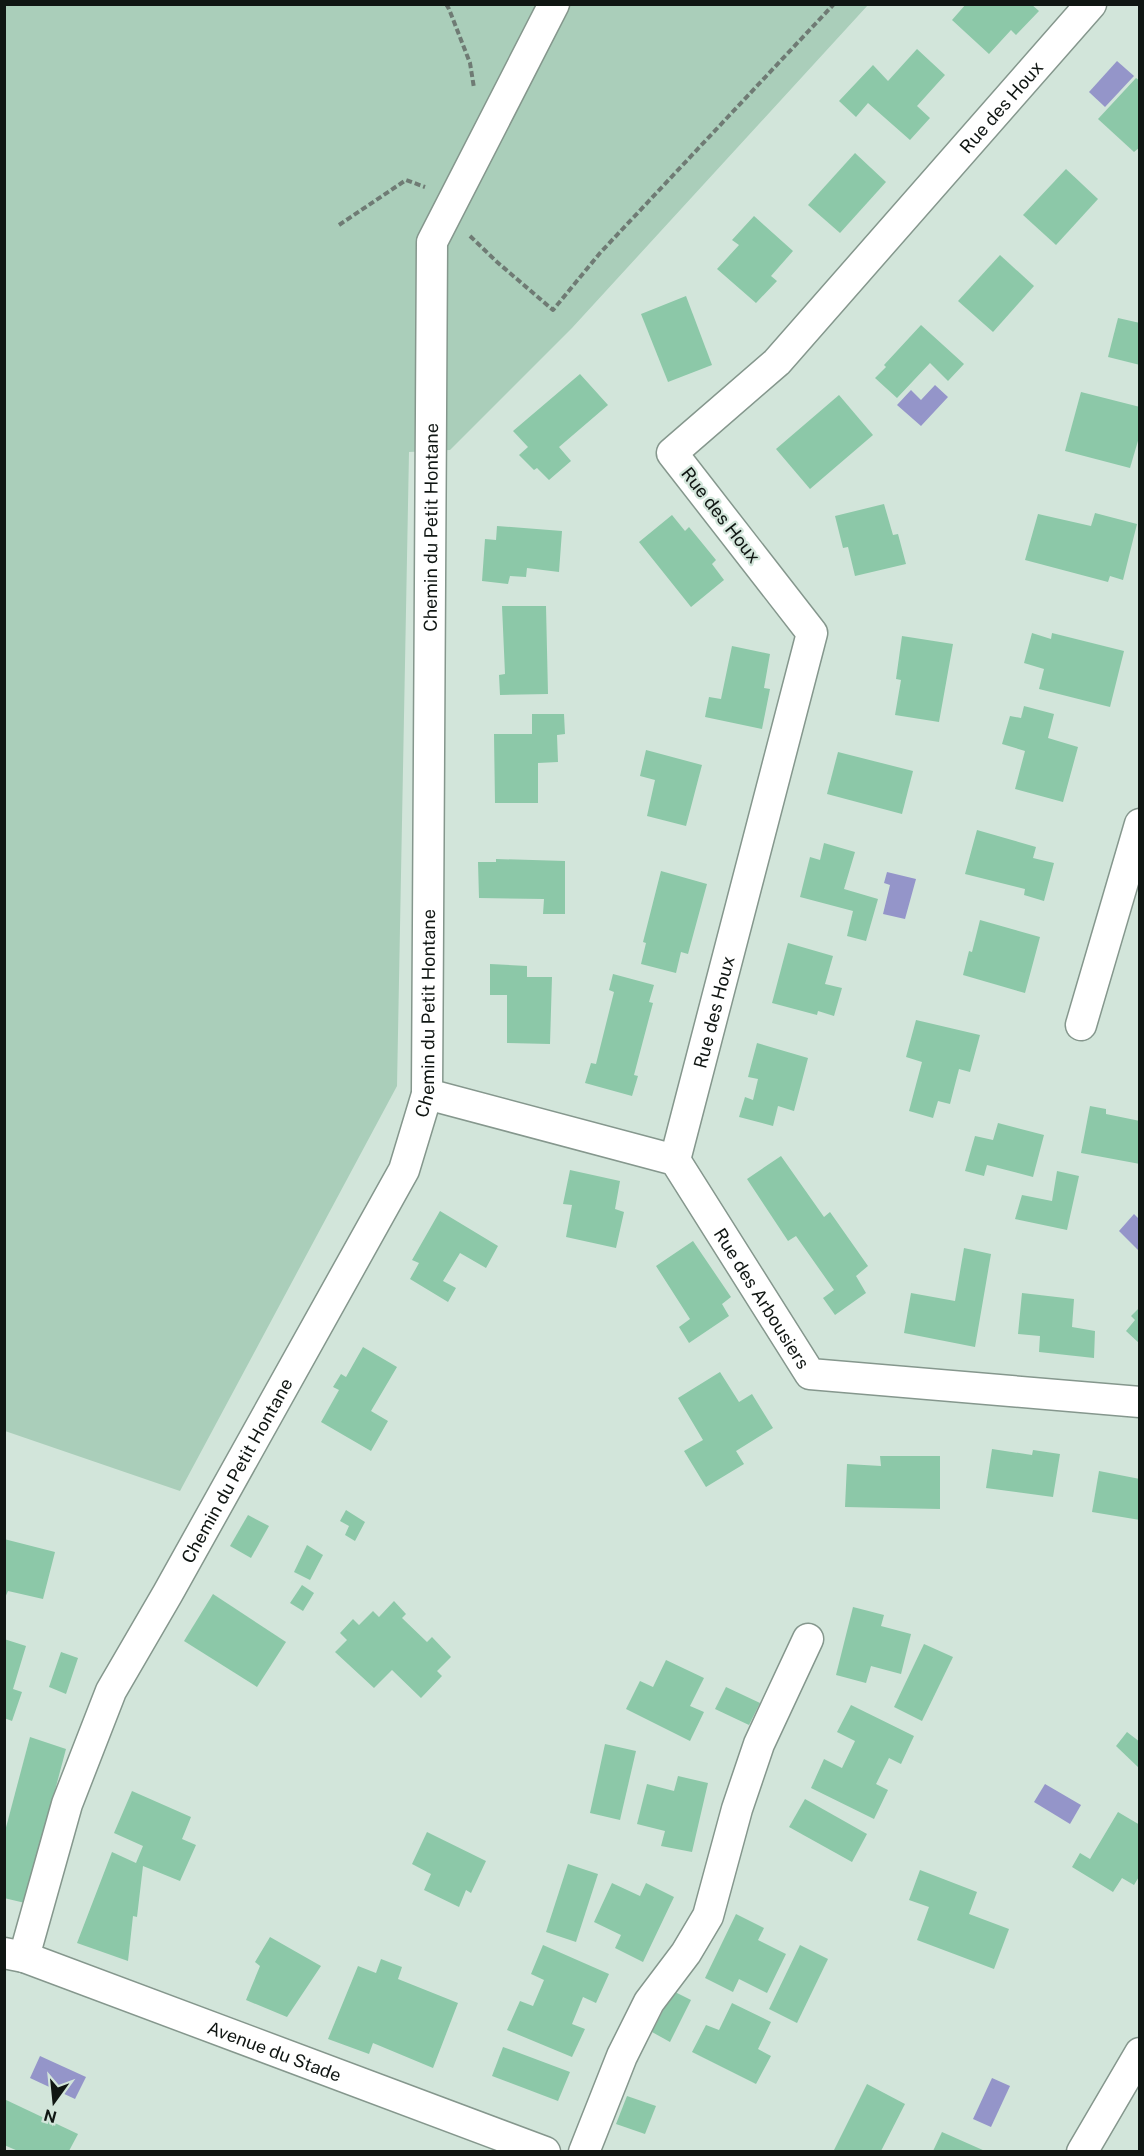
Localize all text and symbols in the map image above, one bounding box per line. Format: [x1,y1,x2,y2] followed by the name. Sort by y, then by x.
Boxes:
[955,56,1047,157] street label: Rue des Houx
[419,423,441,632] street label: Chemin du Petit Hontane
[677,463,765,567] street label: Rue des Houx
[410,909,439,1120] street label: Chemin du Petit Hontane
[689,953,738,1070] street label: Rue des Houx
[710,1224,814,1372] street label: Rue des Arbousiers
[176,1374,296,1567] street label: Chemin du Petit Hontane
[205,2016,344,2085] street label: Avenue du Stade
[24,2072,84,2132] north arrow
[42,2105,59,2127] text: N

